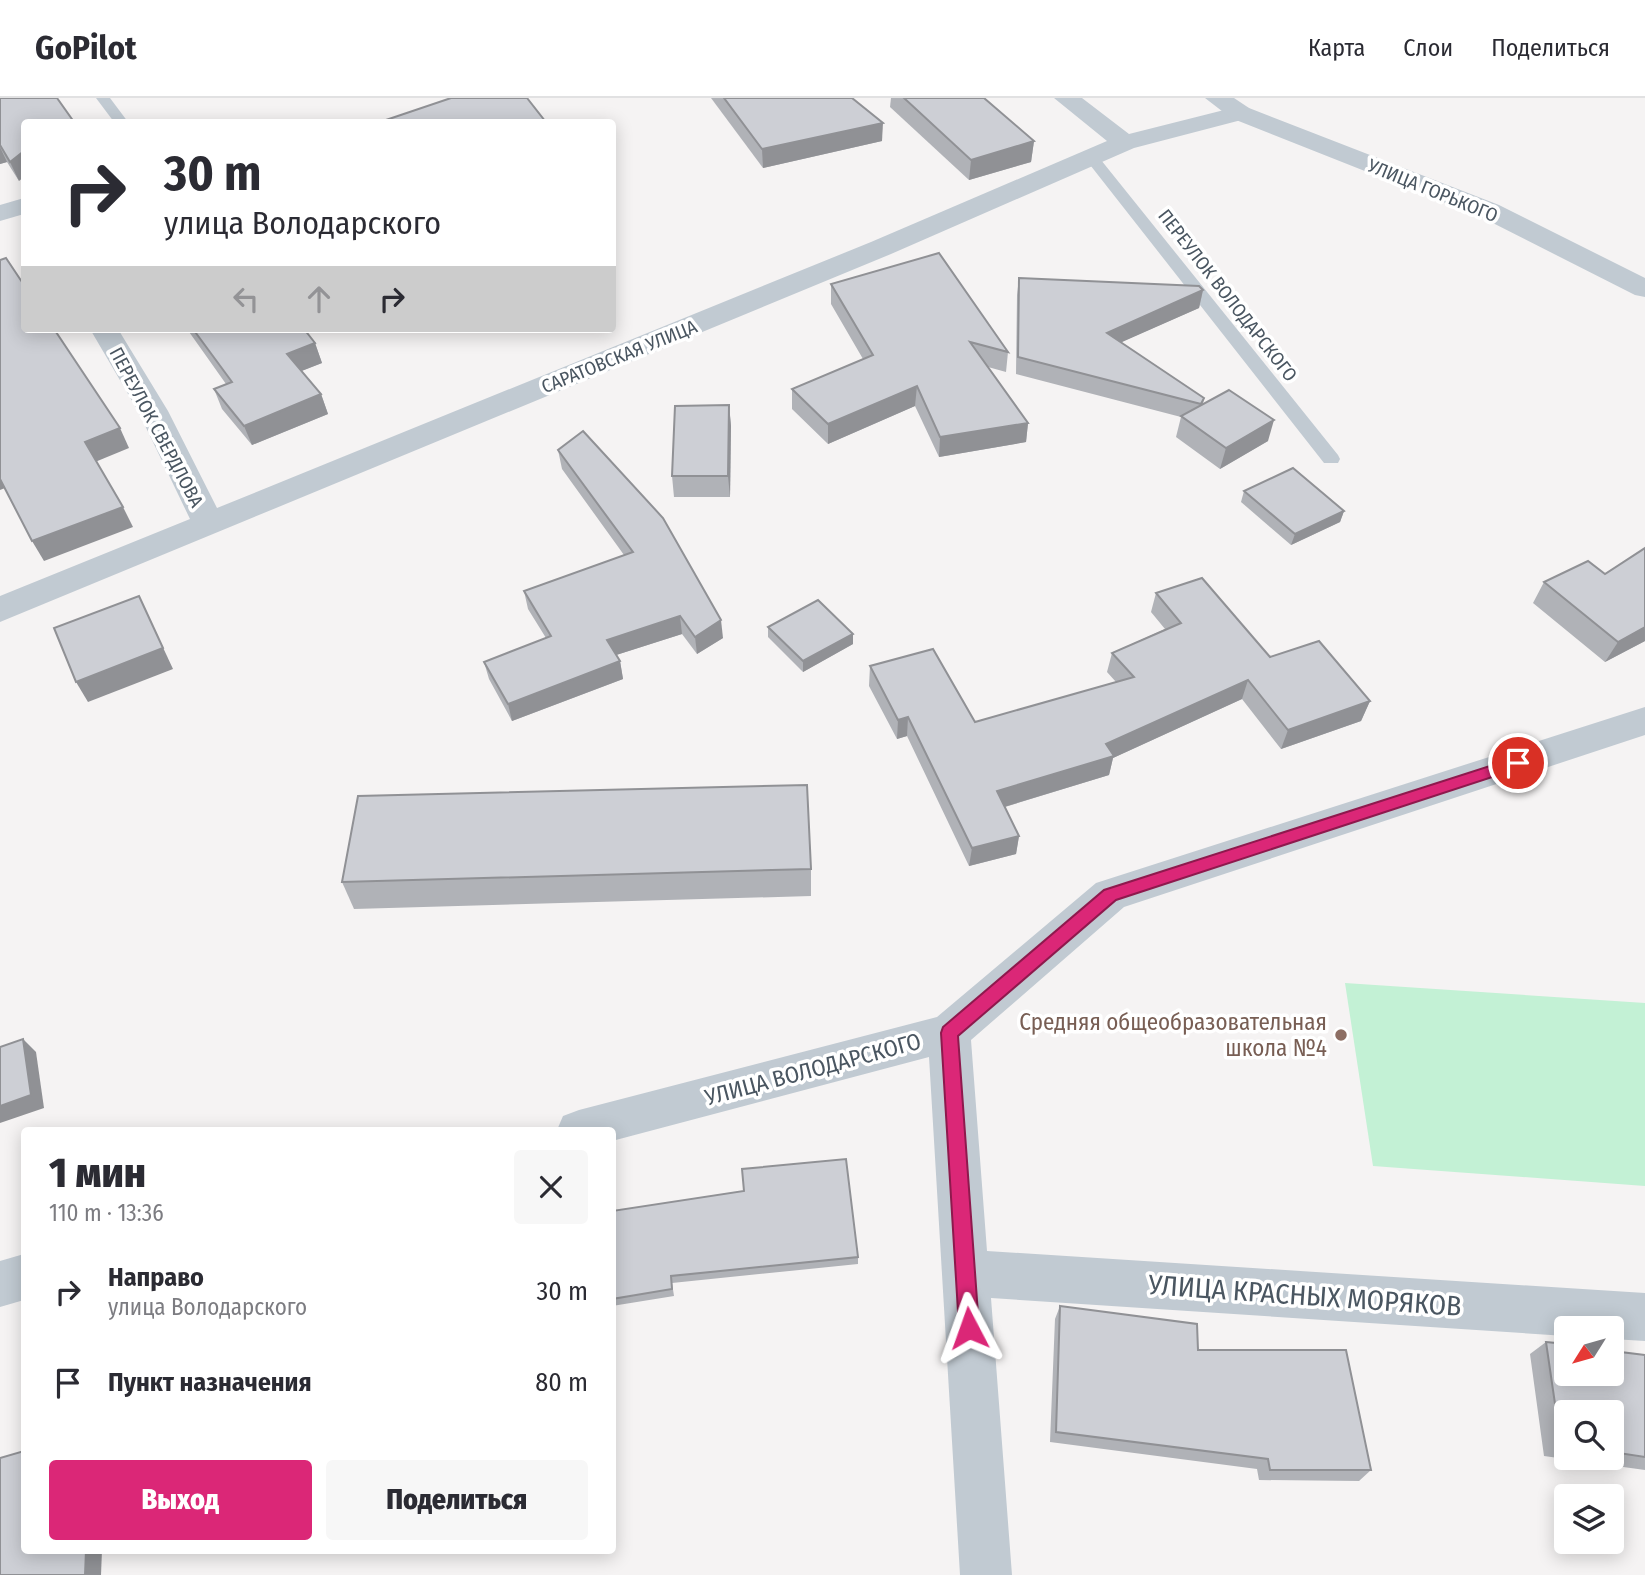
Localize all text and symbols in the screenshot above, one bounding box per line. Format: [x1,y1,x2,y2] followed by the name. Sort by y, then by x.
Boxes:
[35,28,137,68] text: GoPilot
[1308,34,1365,62] text: Карта
[1403,34,1453,62] text: Слои
[1491,34,1610,62] text: Поделиться
[164,144,262,203] text: 30 m
[49,147,140,238] icon: right
[1363,154,1501,227] street label: УЛИЦА ГОРЬКОГО
[164,204,441,242] text: улица Володарского
[1153,205,1302,386] street label: ПЕРЕУЛОК ВОЛОДАРСКОГО
[227,280,265,318] icon: left
[300,280,338,318] icon: ahead
[373,280,411,318] icon: right
[538,315,700,398] street label: САРАТОВСКАЯ УЛИЦА
[105,343,208,511] street label: ПЕРЕУЛОК СВЕРДЛОВА
[1488,733,1548,793] pin
[1499,744,1537,782] icon: arrive
[1019,1008,1327,1062] place label: Средняя общеобразовательная школа №4
[701,1027,924,1112] street label: УЛИЦА ВОЛОДАРСКОГО
[1333,1027,1349,1043] marker: Средняя общеобразовательная школа №4
[49,1148,146,1198] text: 1 мин
[514,1150,588,1224] button: close
[49,1199,164,1227] text: 110 m · 13:36
[108,1262,204,1293] text: Направо
[1146,1268,1463,1323] street label: УЛИЦА КРАСНЫХ МОРЯКОВ
[49,1273,87,1311] icon: right
[537,1276,588,1307] text: 30 m
[932,1291,1006,1365] position arrow
[108,1293,307,1321] text: улица Володарского
[1554,1316,1624,1386] north arrow
[1554,1316,1624,1554] map controls
[49,1364,87,1402] icon: arrive
[108,1367,312,1398] text: Пункт назначения
[535,1367,588,1398] text: 80 m
[1554,1400,1624,1470] button: search
[49,1460,312,1540] button: Выход
[326,1460,588,1540] button: Поделиться
[1554,1484,1624,1554] button: layers

